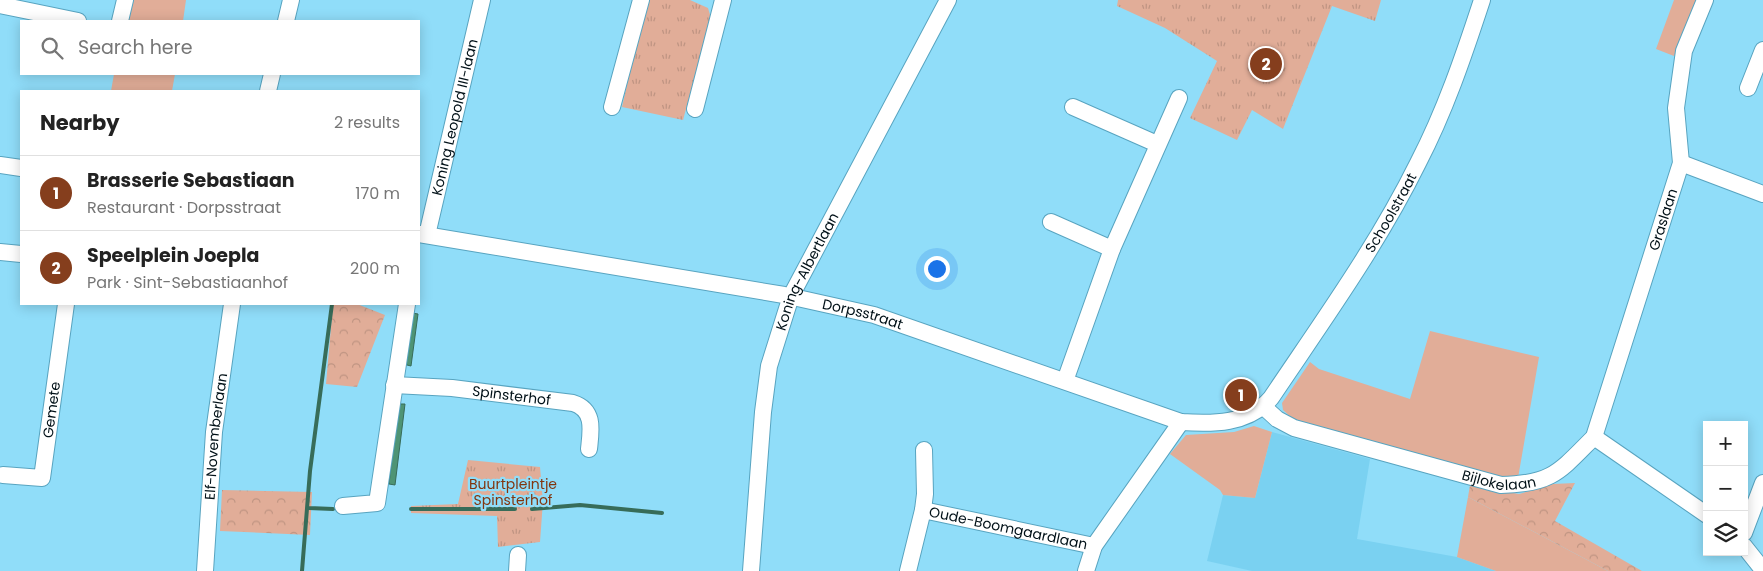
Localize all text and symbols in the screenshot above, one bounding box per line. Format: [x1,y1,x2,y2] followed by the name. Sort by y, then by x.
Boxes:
[20,20,420,75] search box
[38,34,66,62] icon: search
[78,34,192,61] text: Search here
[427,37,483,197] street label: Koning Leopold III-laan
[1250,45,1282,83] pin: 2
[40,108,120,137] text: Nearby
[334,111,400,134] text: 2 results
[87,167,295,194] text: Brasserie Sebastiaan
[1360,169,1421,256] street label: Schoolstraat
[53,182,59,205] text: 1
[355,182,400,205] text: 170 m
[1644,186,1682,253] street label: Graslaan
[87,196,281,219] text: Restaurant · Dorpsstraat
[771,209,843,333] street label: Koning-Albertlaan
[87,242,259,269] text: Speelplein Joepla
[924,256,950,282] your location
[51,257,61,280] text: 2
[350,257,400,280] text: 200 m
[87,271,288,294] text: Park · Sint-Sebastiaanhof
[821,294,906,334] street label: Dorpsstraat
[200,372,232,501] street label: Elf-Novemberlaan
[1225,376,1257,414] pin: 1
[38,380,65,439] street label: Gemete
[471,381,552,410] street label: Spinsterhof
[1703,421,1748,556] map controls
[1703,421,1748,466] button: +
[1460,465,1538,496] street label: Bijlokelaan
[1703,466,1748,511] button: −
[469,474,557,510] park label: Buurtpleintje Spinsterhof
[927,502,1089,554] street label: Oude-Boomgaardlaan
[1703,511,1748,556] button: layers

